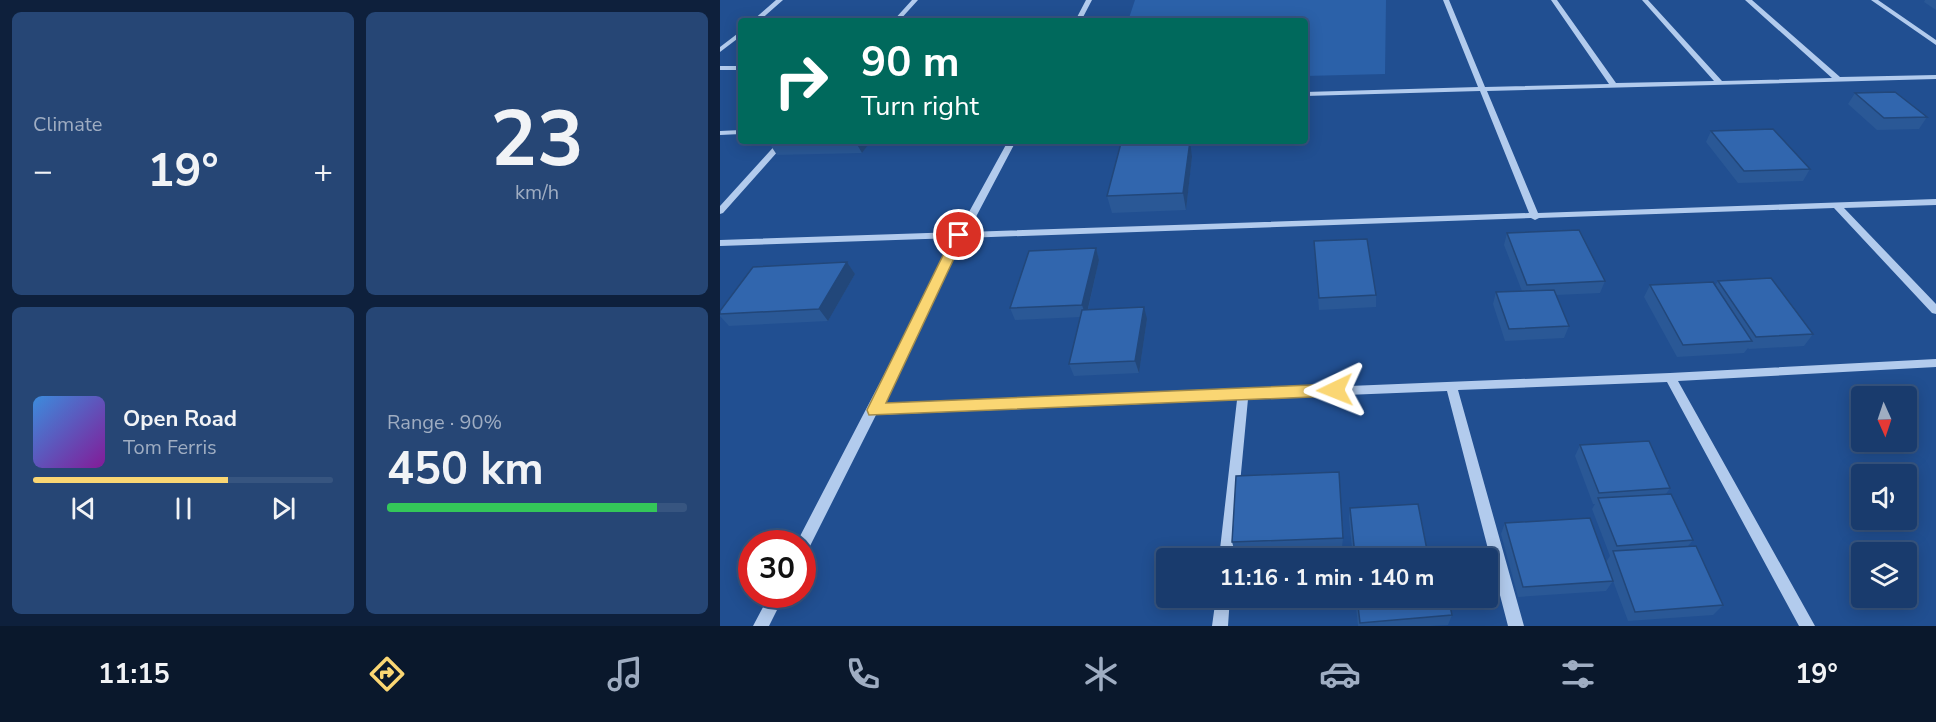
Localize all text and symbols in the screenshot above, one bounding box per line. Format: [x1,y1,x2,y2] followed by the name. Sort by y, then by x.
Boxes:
[861,34,960,91] text: 90 m
[762,42,840,120] icon: right
[490,86,584,193] text: 23
[861,88,979,125] text: Turn right
[33,111,102,138] text: Climate
[147,141,219,202] text: 19°
[33,149,53,194] text: −
[313,149,333,194] text: +
[515,179,559,206] text: km/h
[933,209,984,260] pin
[942,218,975,251] icon: arrive
[1303,358,1367,422] position arrow
[1851,386,1917,452] north arrow
[1851,386,1917,608] map controls
[123,404,237,434] text: Open Road
[387,409,502,436] text: Range · 90%
[123,434,217,461] text: Tom Ferris
[387,439,544,500] text: 450 km
[1851,464,1917,530] button: sound
[67,492,100,525] icon: previous
[167,492,200,525] icon: pause
[267,492,300,525] icon: next
[738,530,816,608] speed limit sign: 30
[1851,542,1917,608] button: layers
[1220,563,1434,593] text: 11:16 · 1 min · 140 m
[366,653,408,695] icon: directions
[604,653,646,695] icon: music
[842,653,884,695] icon: phone
[1080,653,1122,695] icon: climate
[1319,653,1361,695] icon: car
[1557,653,1599,695] icon: filters
[98,656,170,693] text: 11:15
[1795,656,1838,693] text: 19°

